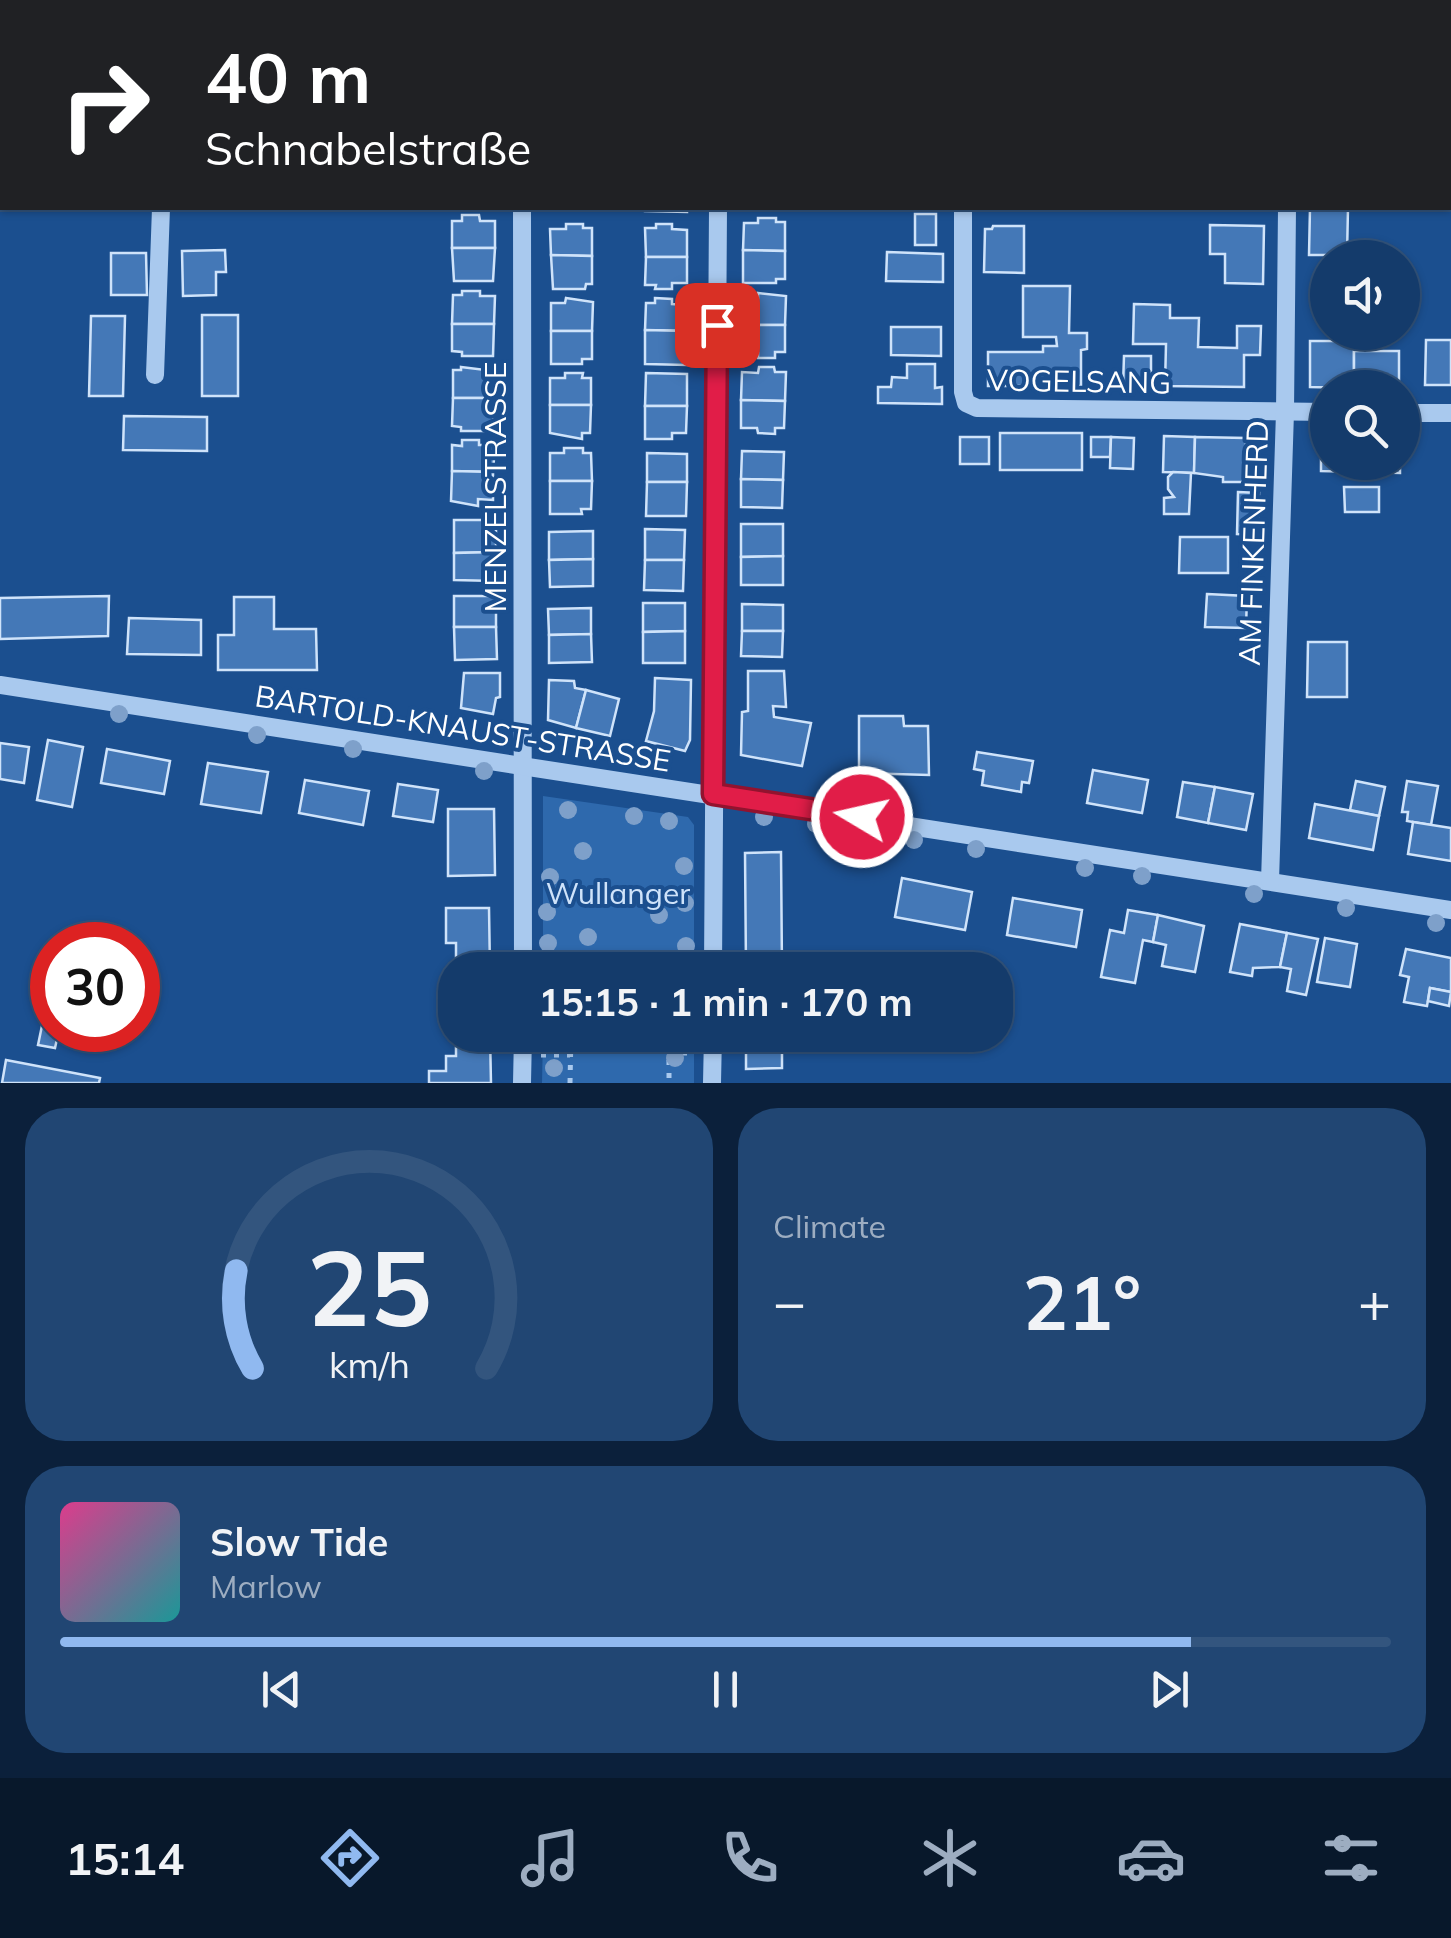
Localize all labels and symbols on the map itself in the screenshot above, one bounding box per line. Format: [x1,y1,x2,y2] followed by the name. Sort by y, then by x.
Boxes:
[675,283,760,368] pin
[987,360,1171,402] street label: VOGELSANG
[476,362,514,612] street label: MENZELSTRASSE
[1230,420,1276,666] street label: AM FINKENHERD
[253,676,673,780] street label: BARTOLD-KNAUST-STRASSE
[810,765,914,869] position arrow
[546,874,690,912] park label: Wullanger
[30,922,160,1052] speed limit sign: 30

